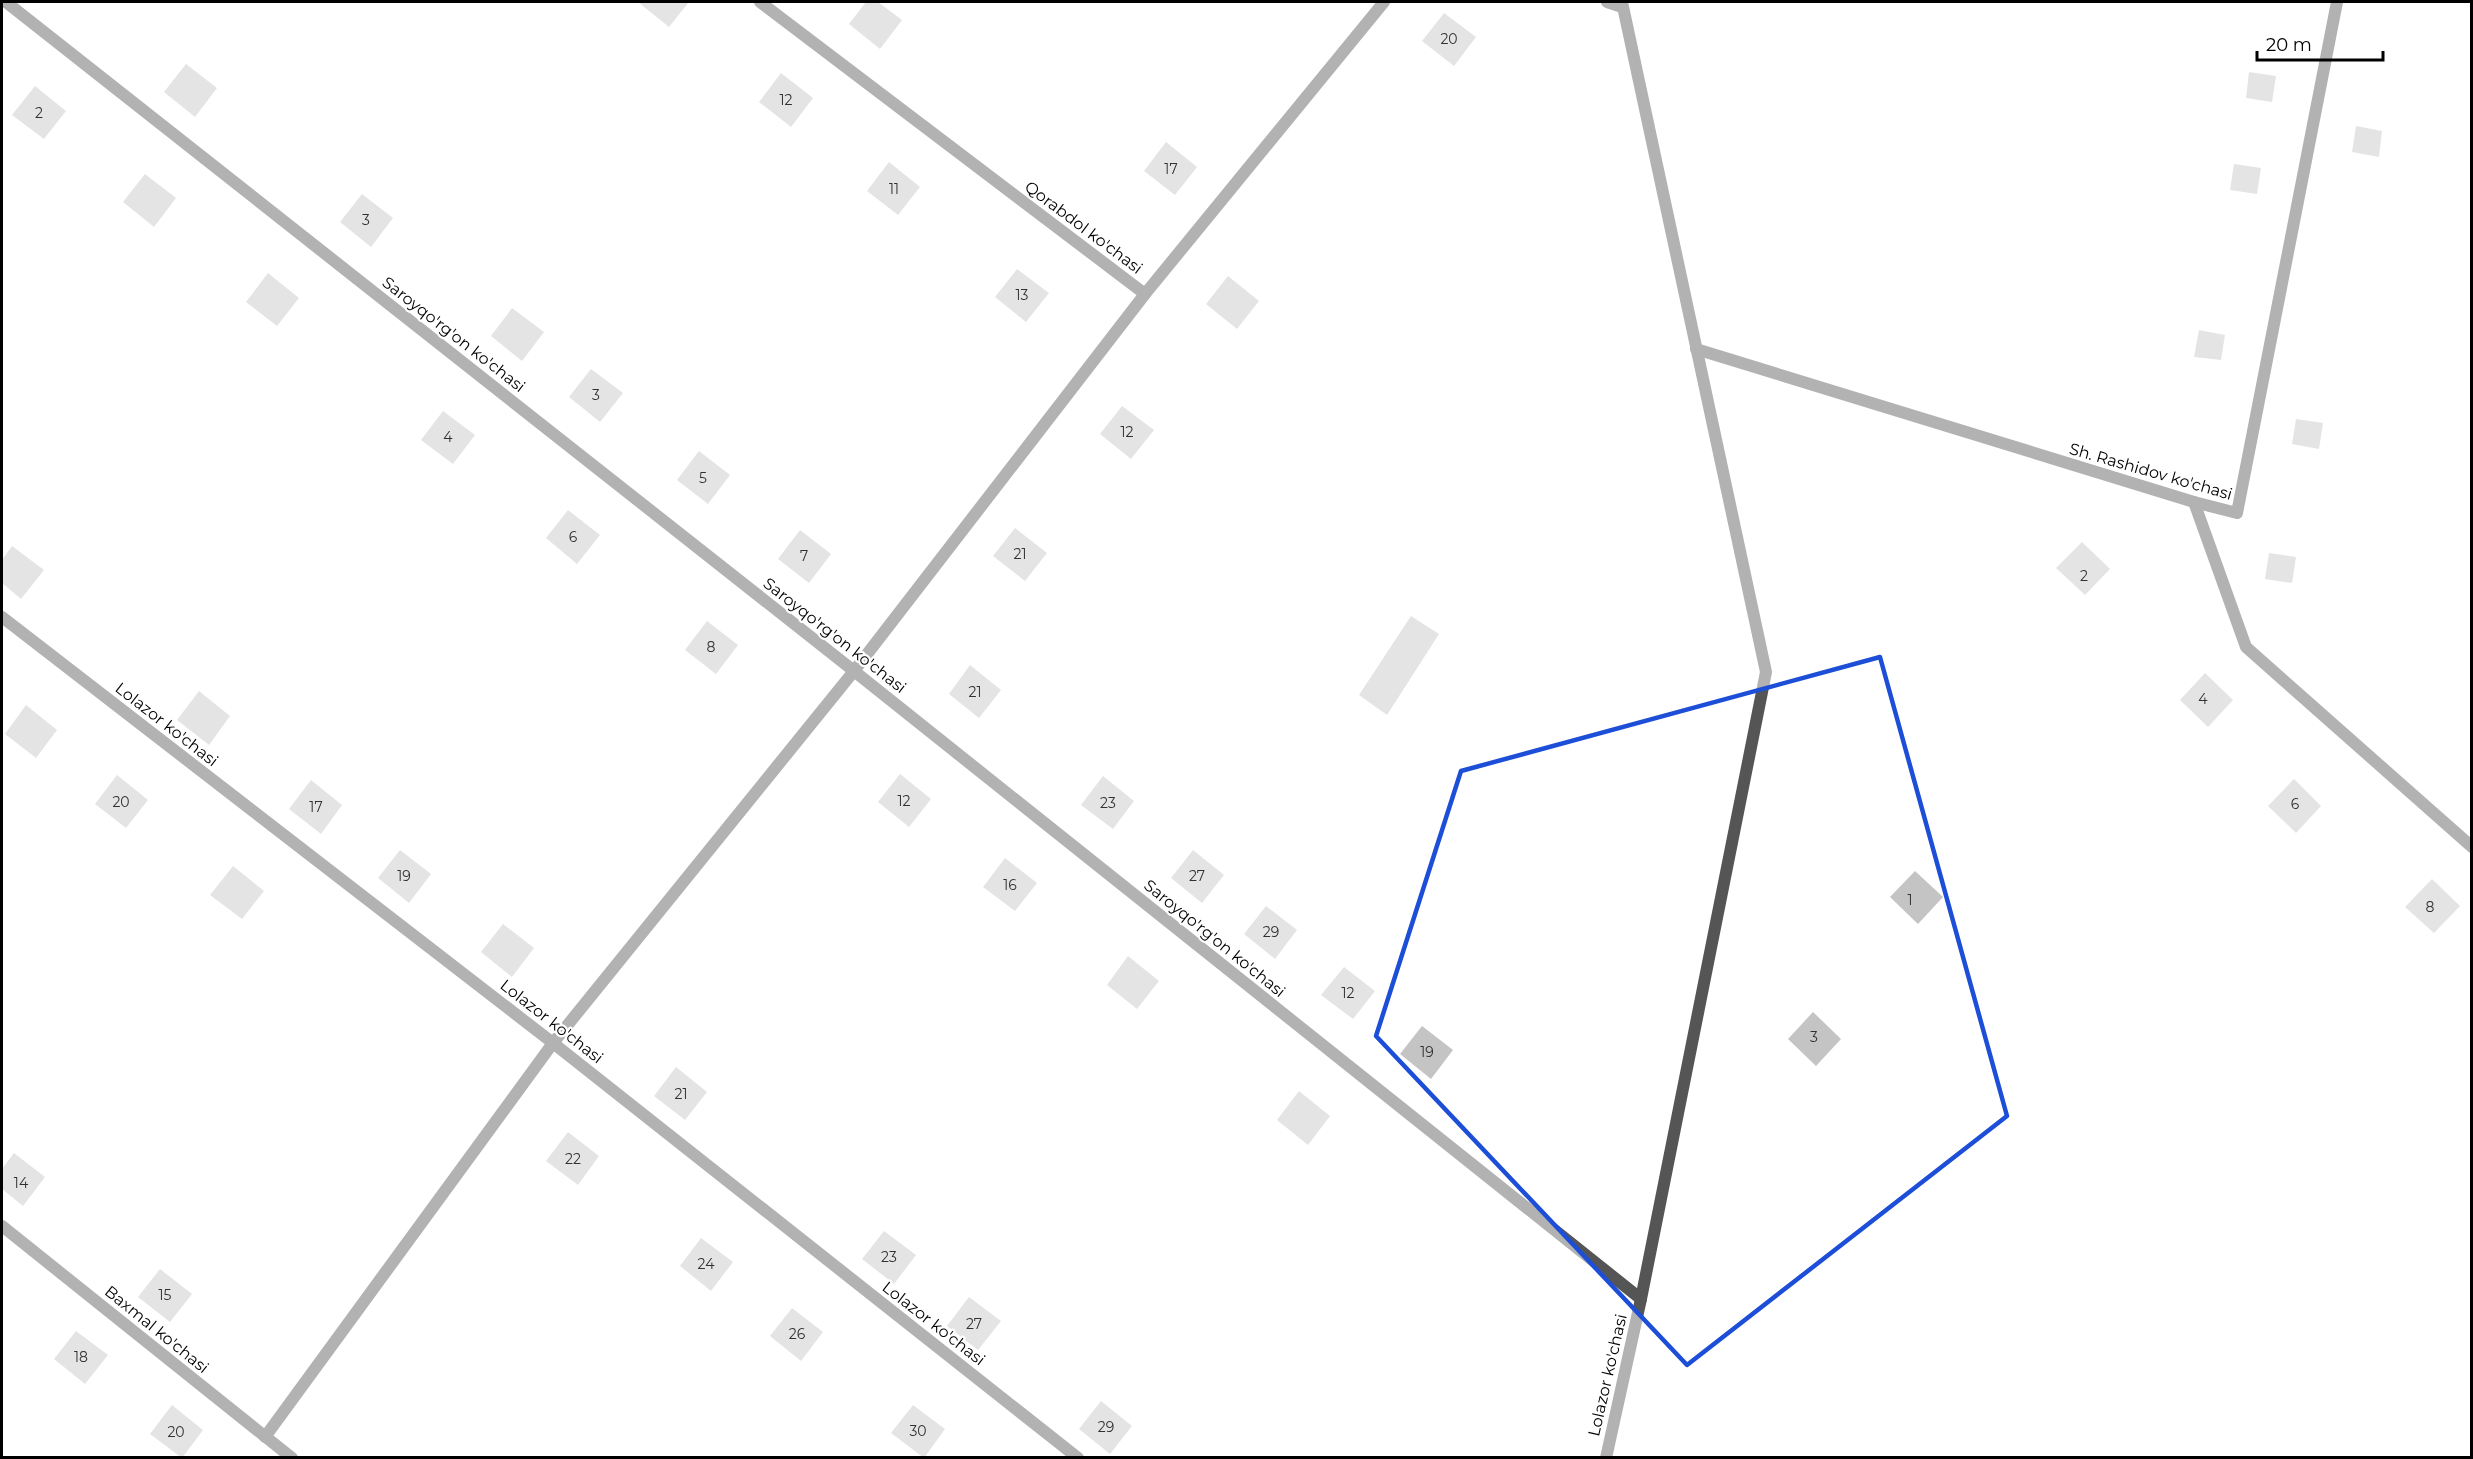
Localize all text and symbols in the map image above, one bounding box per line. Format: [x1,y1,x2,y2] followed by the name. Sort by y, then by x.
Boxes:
[2257,24,2383,62] scale bar
[1440,30,1458,48] house number: 20
[2266,34,2312,56] text: 20 m
[779,91,793,109] house number: 12
[35,104,43,122] house number: 2
[1164,160,1178,178] house number: 17
[1021,177,1146,278] street label: Qorabdol ko'chasi
[889,180,899,198] house number: 11
[362,211,370,229] house number: 3
[378,273,529,396] street label: Saroyqo'rg'on ko'chasi
[1016,286,1029,304] house number: 13
[592,386,600,404] house number: 3
[1120,423,1134,441] house number: 12
[443,428,453,446] house number: 4
[2067,439,2235,504] street label: Sh. Rashidov ko'chasi
[699,469,707,487] house number: 5
[569,528,578,546] house number: 6
[1013,545,1027,563] house number: 21
[800,547,808,565] house number: 7
[2080,567,2088,585] house number: 2
[759,574,910,697] street label: Saroyqo'rg'on ko'chasi
[707,638,716,656] house number: 8
[112,678,222,770] street label: Lolazor ko'chasi
[968,683,982,701] house number: 21
[2198,690,2208,708] house number: 4
[897,792,911,810] house number: 12
[112,793,130,811] house number: 20
[1100,794,1116,812] house number: 23
[2291,795,2300,813] house number: 6
[309,798,323,816] house number: 17
[397,867,411,885] house number: 19
[1189,867,1205,885] house number: 27
[1003,876,1017,894] house number: 16
[1140,876,1289,1001] street label: Saroyqo'rg'on ko'chasi
[1907,891,1913,909] house number: 1
[2426,898,2435,916] house number: 8
[1263,923,1279,941] house number: 29
[497,975,607,1067] street label: Lolazor ko'chasi
[1341,984,1355,1002] house number: 12
[1810,1028,1818,1046] house number: 3
[1420,1043,1434,1061] house number: 19
[674,1085,688,1103] house number: 21
[565,1150,581,1168] house number: 22
[14,1174,29,1192] house number: 14
[881,1248,897,1266] house number: 23
[698,1255,715,1273] house number: 24
[879,1277,989,1369] street label: Lolazor ko'chasi
[101,1282,212,1377] street label: Baxmal ko'chasi
[159,1286,172,1304] house number: 15
[1584,1312,1631,1438] street label: Lolazor ko'chasi
[966,1315,982,1333] house number: 27
[789,1325,806,1343] house number: 26
[74,1348,88,1366] house number: 18
[1098,1418,1114,1436] house number: 29
[909,1422,927,1440] house number: 30
[167,1423,185,1441] house number: 20

